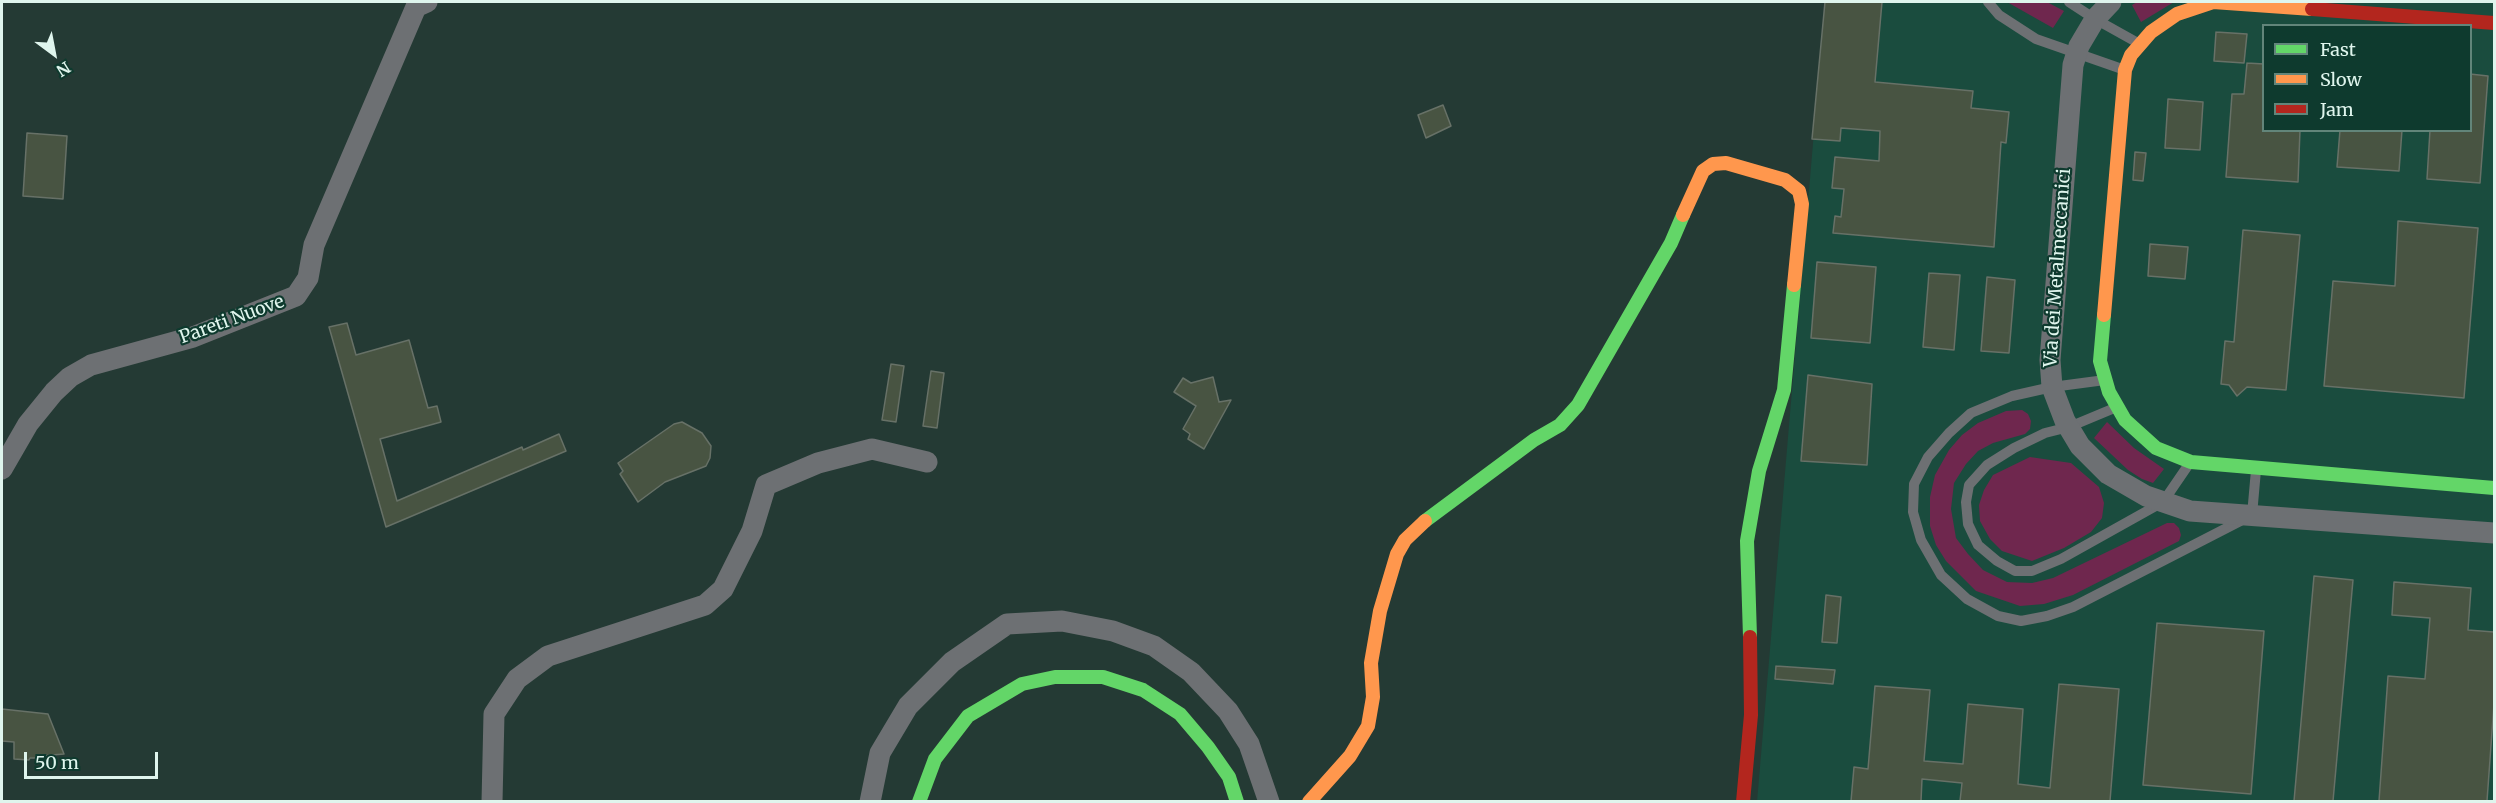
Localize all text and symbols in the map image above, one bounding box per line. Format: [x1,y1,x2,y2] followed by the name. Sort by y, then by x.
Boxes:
[24,24,84,84] north arrow
[2262,24,2472,132] legend
[2320,38,2356,61] text: Fast
[53,57,74,81] text: N
[2320,68,2362,91] text: Slow
[2320,98,2354,121] text: Jam
[2040,168,2076,368] street label: Via dei Metalmeccanici
[177,291,287,349] street label: Pareti Nuove
[27,740,160,778] scale bar
[35,751,79,774] text: 50 m

